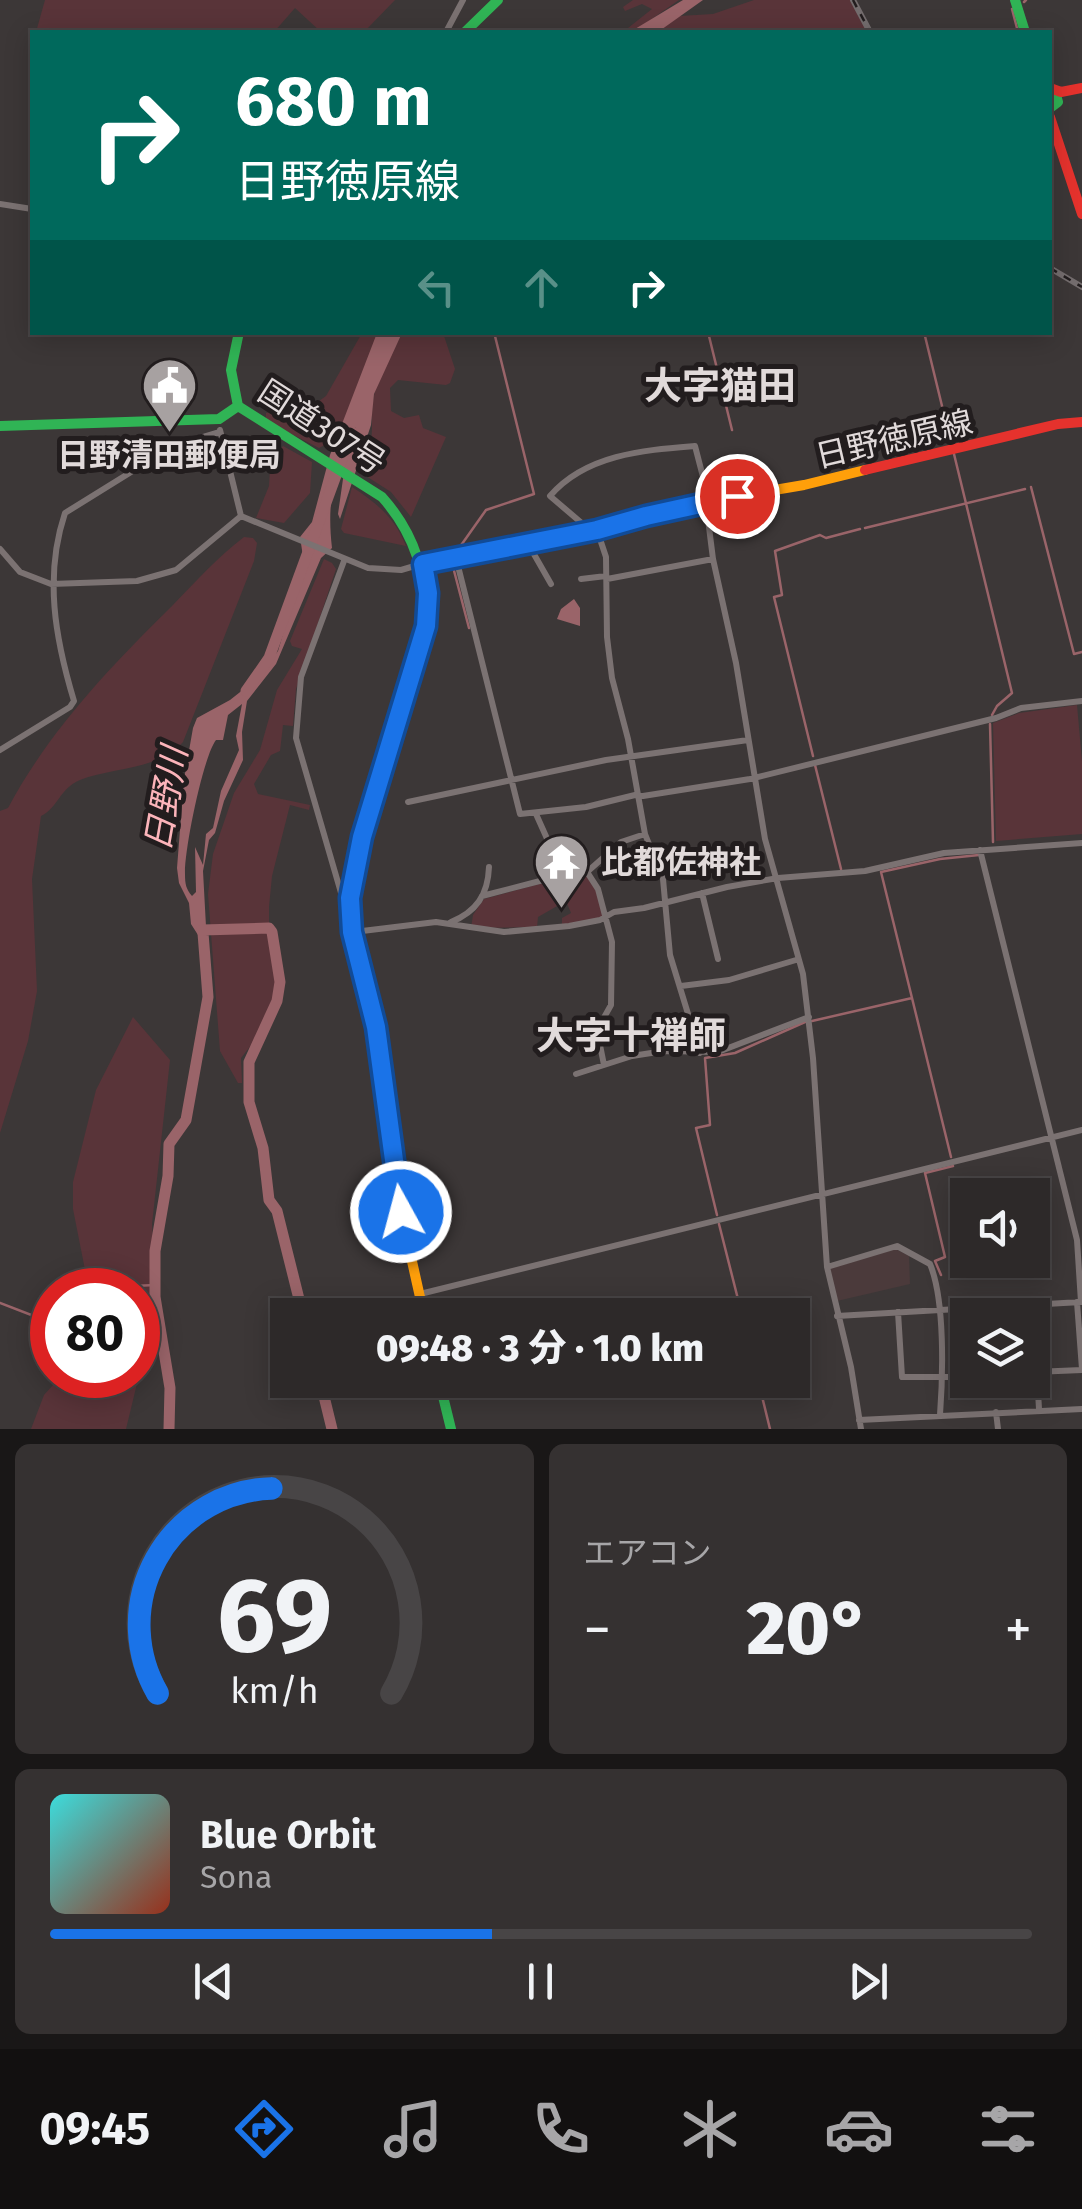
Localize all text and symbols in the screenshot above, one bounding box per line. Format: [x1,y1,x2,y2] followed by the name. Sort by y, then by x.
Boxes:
[235,60,432,144] text: 680 m
[70,70,200,200] icon: right
[235,155,460,209] text: 日野徳原線
[409,260,464,315] icon: left
[514,260,569,315] icon: ahead
[619,260,674,315] icon: right
[139,356,199,435] public building icon: 日野清田郵便局
[644,363,796,409] district label: 大字猫田
[252,372,392,482] street label: 国道307号
[812,402,976,476] street label: 日野徳原線
[57,436,281,474] place label: 日野清田郵便局
[695,454,780,539] pin
[710,469,765,524] icon: arrive
[136,740,196,854] water label: 日野川
[532,832,592,911] temple icon: 比都佐神社
[601,843,761,881] place label: 比都佐神社
[536,1013,726,1059] district label: 大字十禅師
[349,1160,453,1264] position arrow
[950,1178,1050,1398] map controls
[950,1178,1050,1278] button: sound
[30,1268,160,1398] speed limit sign: 80
[950,1298,1050,1398] button: layers
[376,1325,704,1371] text: 09:48 · 3 分 · 1.0 km
[584,1534,712,1572] text: エアコン
[217,1554,332,1679] text: 69
[746,1584,869,1674] text: 20°
[584,1597,611,1663] text: −
[1005,1597,1032,1663] text: +
[230,1670,318,1712] text: km/h
[200,1812,376,1858] text: Blue Orbit
[200,1858,272,1896] text: Sona
[186,1954,241,2009] icon: previous
[513,1954,568,2009] icon: pause
[841,1954,896,2009] icon: next
[229,2094,299,2164] icon: directions
[378,2094,448,2164] icon: music
[526,2094,596,2164] icon: phone
[675,2094,745,2164] icon: climate
[824,2094,894,2164] icon: car
[973,2094,1043,2164] icon: filters
[39,2102,150,2156] text: 09:45

